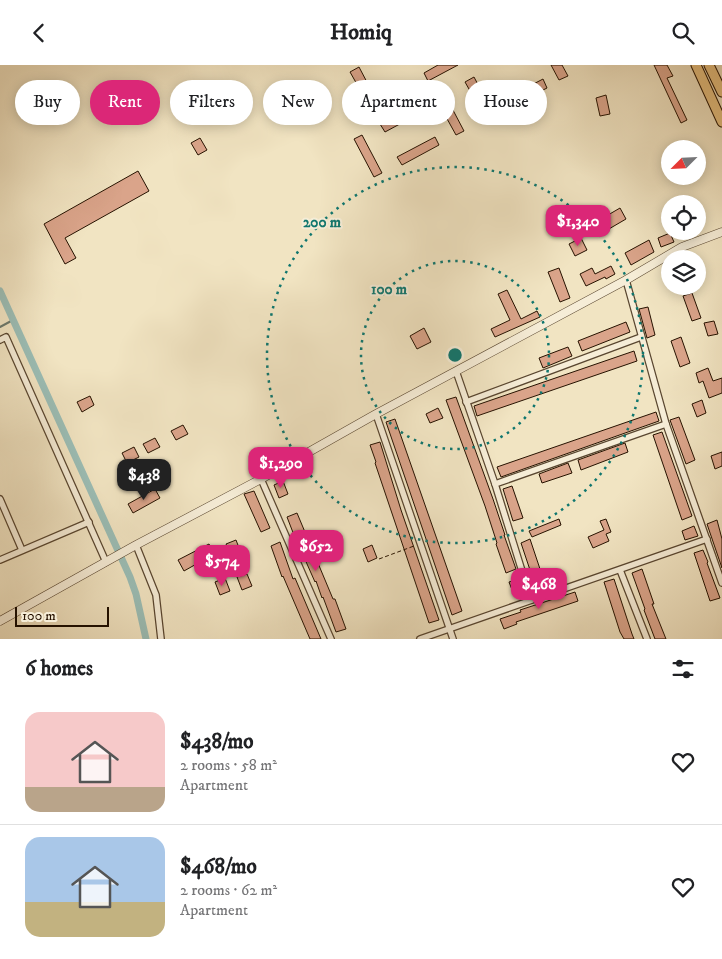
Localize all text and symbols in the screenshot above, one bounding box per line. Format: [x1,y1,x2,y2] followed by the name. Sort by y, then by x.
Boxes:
[25,19,53,47] icon: back
[330,19,392,46] text: Homiq
[669,19,697,47] icon: search
[15,80,80,125] chip: Buy
[90,80,160,125] chip: Rent
[170,80,253,125] chip: Filters
[263,80,332,125] chip: New
[342,80,455,125] chip: Apartment
[465,80,547,125] chip: House
[661,140,706,185] north arrow
[661,140,706,295] map controls
[661,195,706,240] button: locate
[537,205,619,247] pin: $1,340
[557,211,599,231] text: $1,340
[303,213,342,232] text: 200 m
[661,250,706,295] button: layers
[371,280,408,299] text: 100 m
[446,346,464,364] centre of rings
[240,447,322,489] pin: $1,290
[259,453,303,473] text: $1,290
[114,459,174,501] pin: $438
[128,465,160,485] text: $438
[286,529,346,572] pin: $652
[300,536,332,556] text: $652
[192,545,252,587] pin: $574
[205,551,239,571] text: $574
[509,567,569,610] pin: $468
[522,574,556,594] text: $468
[15,604,109,627] scale bar
[22,607,56,625] text: 100 m
[669,655,697,683] icon: filters
[25,656,93,682] text: 6 homes
[180,729,254,755] text: $438/mo
[65,732,125,792] icon: home
[669,748,697,776] icon: heart
[180,755,277,775] text: 2 rooms · 58 m²
[180,775,248,795] text: Apartment
[180,854,257,880] text: $468/mo
[65,857,125,917] icon: home
[669,873,697,901] icon: heart
[180,880,277,900] text: 2 rooms · 62 m²
[180,900,248,920] text: Apartment

